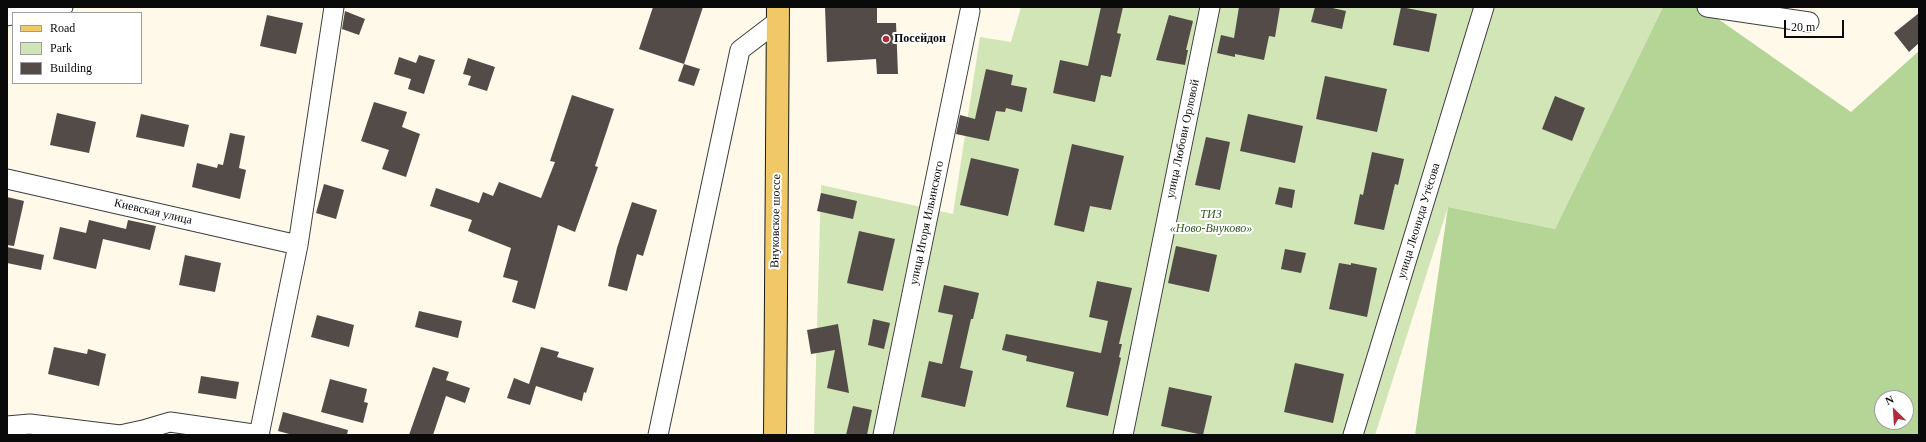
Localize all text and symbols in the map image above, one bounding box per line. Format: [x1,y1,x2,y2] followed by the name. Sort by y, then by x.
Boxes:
[12,12,142,84] legend
[1786,12,1846,38] scale bar
[1791,20,1815,34] text: 20 m
[50,21,75,35] text: Road
[894,32,946,46] place label: Посейдон
[881,34,891,44] marker: Посейдон
[50,41,72,55] text: Park
[50,61,92,75] text: Building
[1163,78,1203,200] street label: улица Любови Орловой
[907,160,947,286] street label: улица Игоря Ильинского
[1394,161,1444,281] street label: улица Леонида Утёсова
[768,174,784,268] street label: Внуковское шоссе
[113,196,193,228] street label: Киевская улица
[1170,208,1252,236] park label: ТИЗ «Ново-Внуково»
[1874,390,1914,430] north arrow
[1883,393,1895,407] text: N

